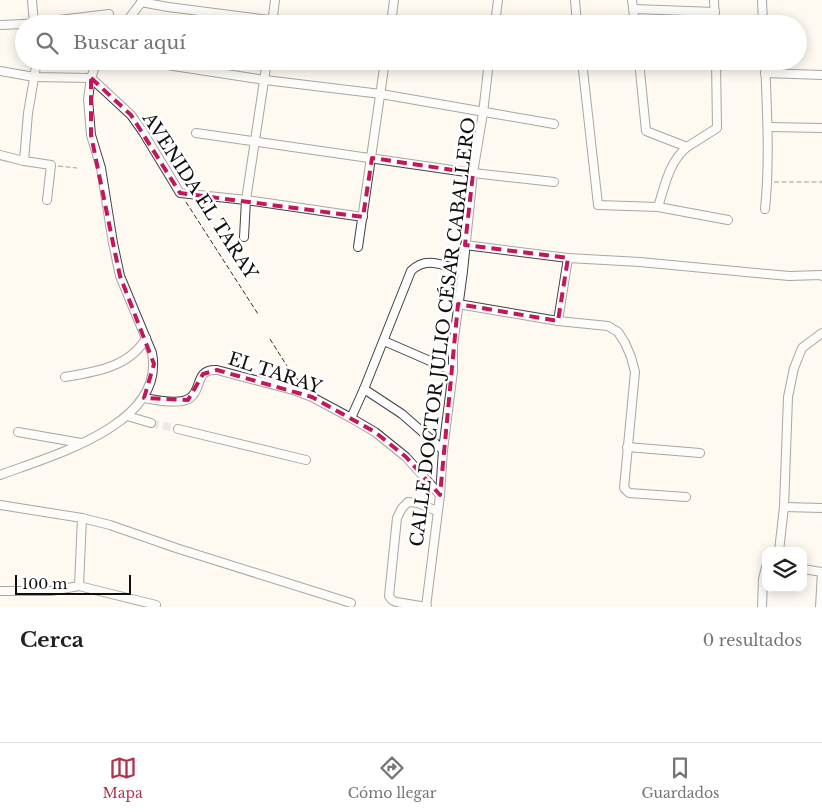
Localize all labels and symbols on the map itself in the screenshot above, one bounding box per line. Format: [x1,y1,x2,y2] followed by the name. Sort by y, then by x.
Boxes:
[137,108,263,284] street label: AVENIDA EL TARAY
[405,116,480,548] street label: CALLE DOCTOR JULIO CÉSAR CABALLERO
[225,348,325,399] street label: EL TARAY
[15,572,131,595] scale bar

